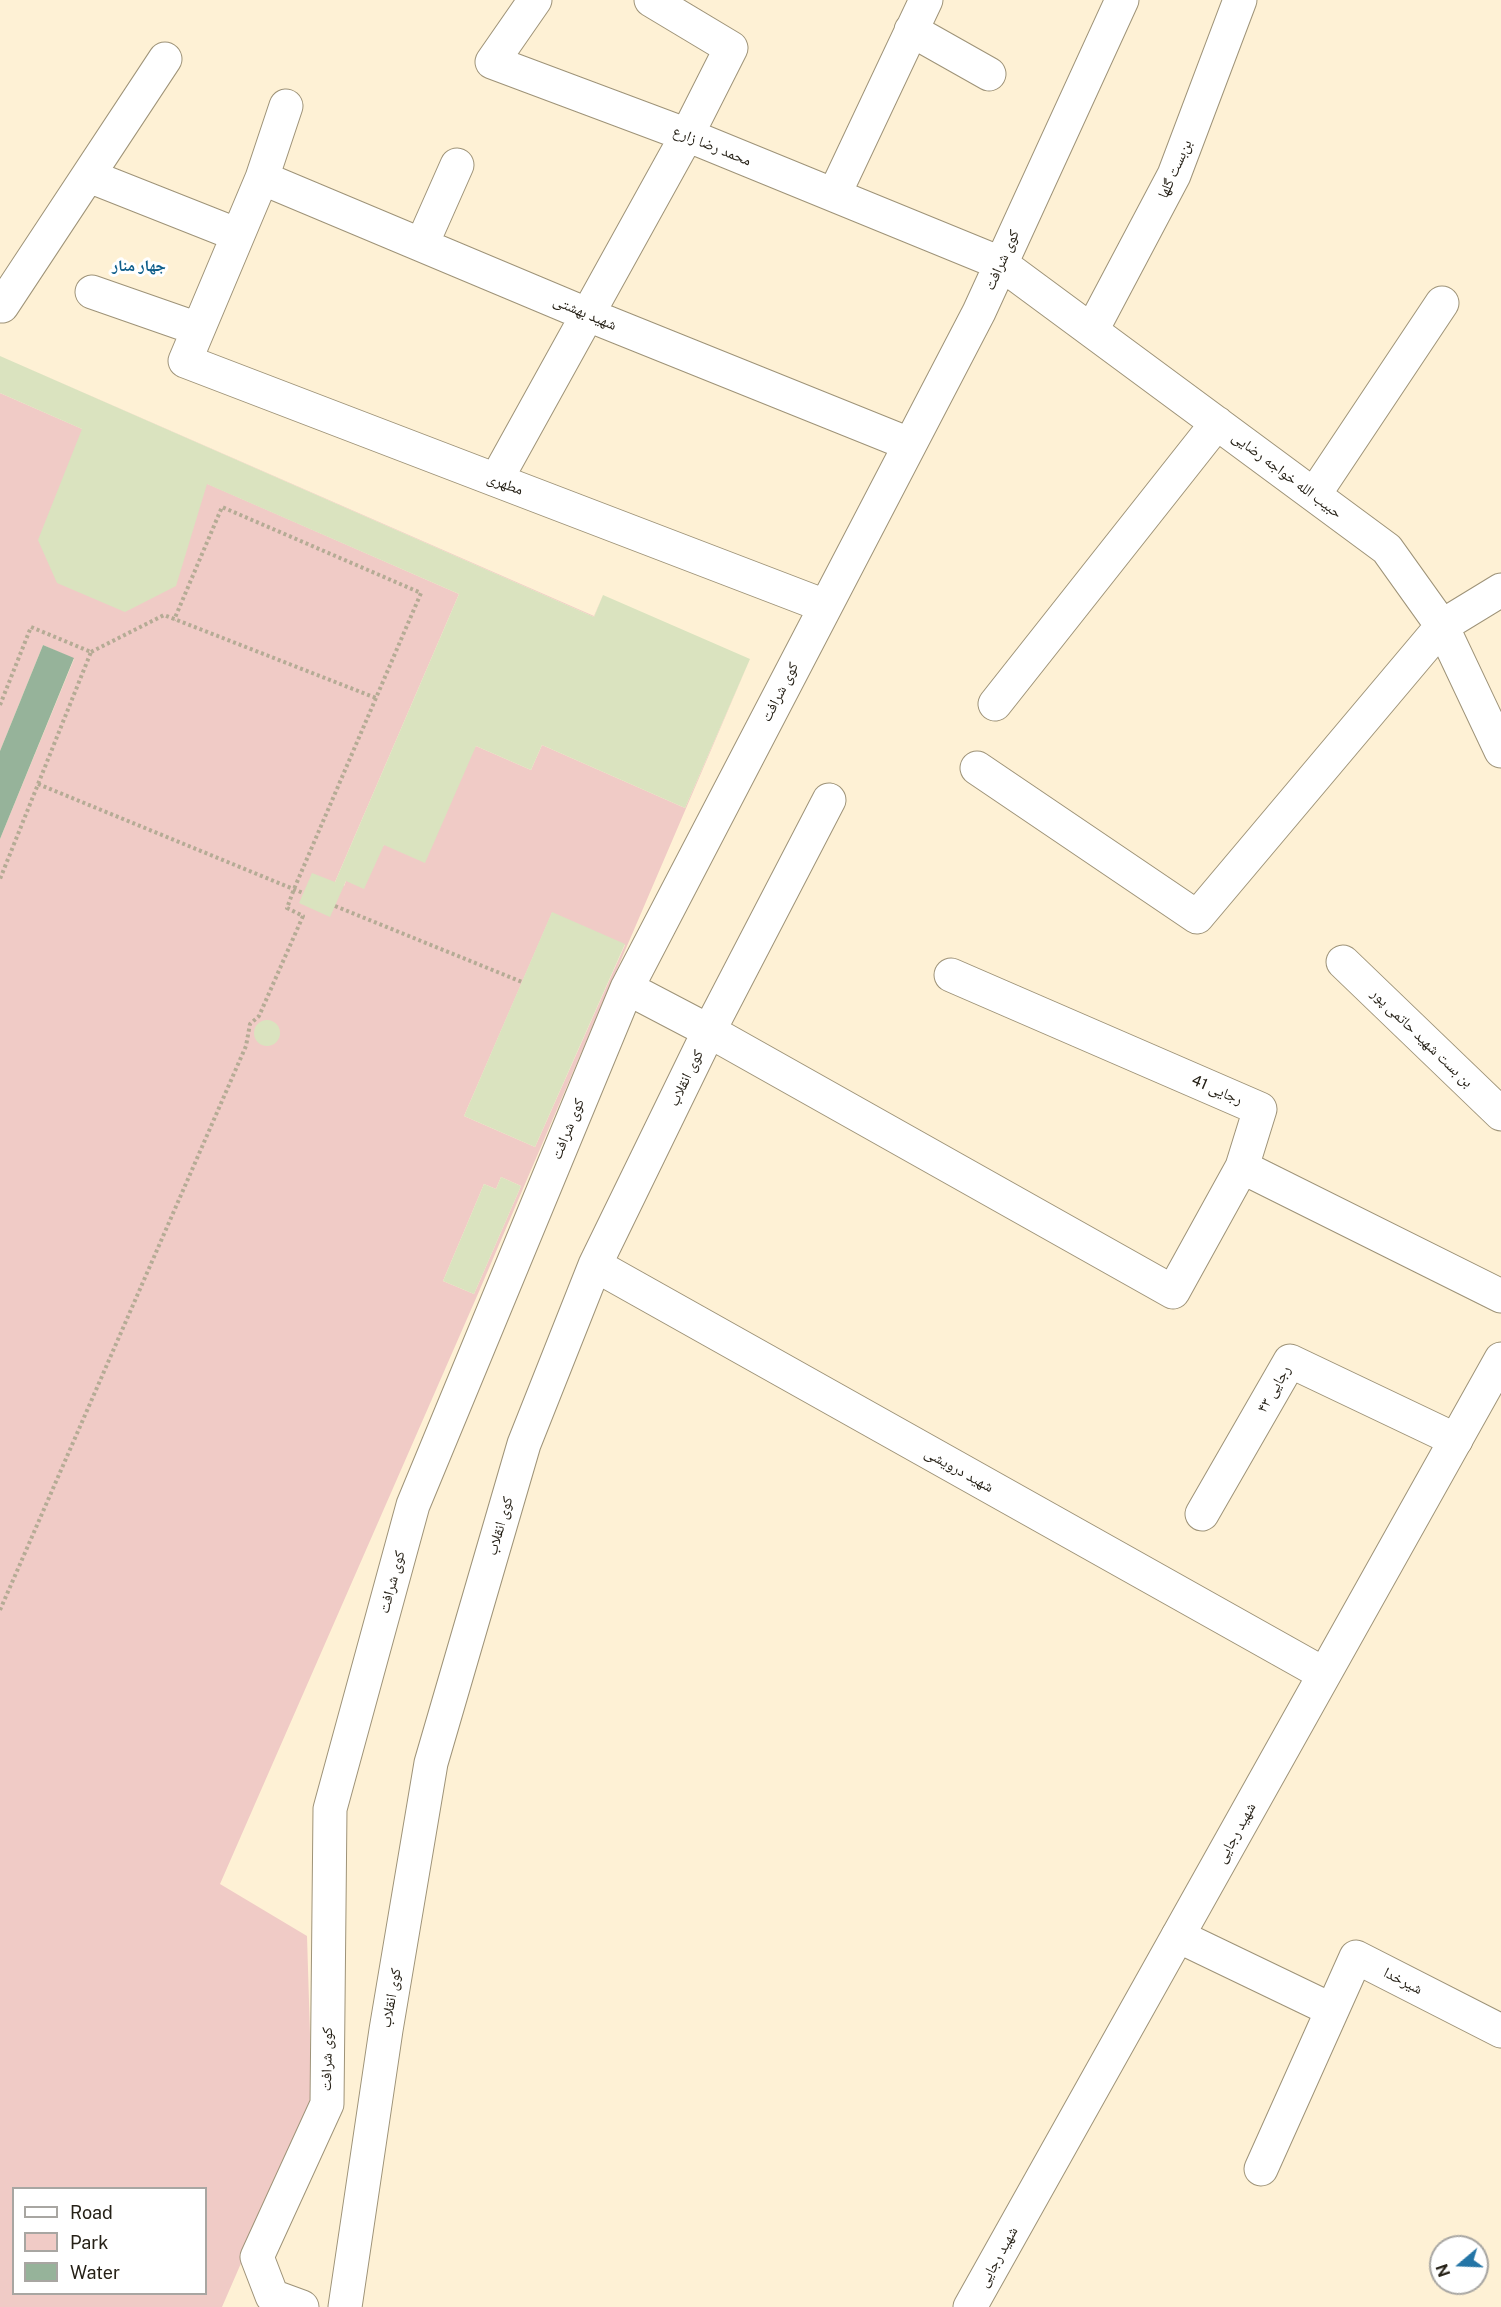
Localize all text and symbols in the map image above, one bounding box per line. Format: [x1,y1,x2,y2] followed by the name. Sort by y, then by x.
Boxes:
[670,122,754,170] street label: محمد رضا زارع
[1154,137,1196,201] street label: بن‌بست گلها
[981,227,1023,293] street label: کوی شرافت
[112,256,166,276] district label: جهار منار
[551,292,619,334] street label: شهید بهشتی
[1228,428,1346,522] street label: حبیب الله خواجه رضایی
[484,469,526,499] street label: مطهری
[757,659,803,725] street label: کوی شرافت
[1367,985,1477,1091] street label: بن بست شهید حاتمی پور
[665,1047,707,1109] street label: کوی انقلاب
[1189,1071,1245,1109] street label: رجایی 41
[548,1096,588,1162] street label: کوی شرافت
[1253,1362,1295,1416] street label: رجایی ۴۳
[921,1444,997,1496] street label: شهید درویشی
[483,1494,517,1558] street label: کوی انقلاب
[375,1549,409,1615] street label: کوی شرافت
[1212,1800,1260,1866] street label: شهید رجایی
[1380,1964,1426,1998] street label: شیرخدا
[377,1967,405,2029] street label: کوی انقلاب
[317,2027,337,2091] street label: کوی شرافت
[12,2187,207,2295] legend
[70,2202,113,2223] text: Road
[974,2224,1022,2290] street label: شهید رجایی
[70,2232,108,2253] text: Park
[1429,2235,1489,2295] north arrow
[1432,2261,1454,2279] text: N
[70,2262,120,2283] text: Water

